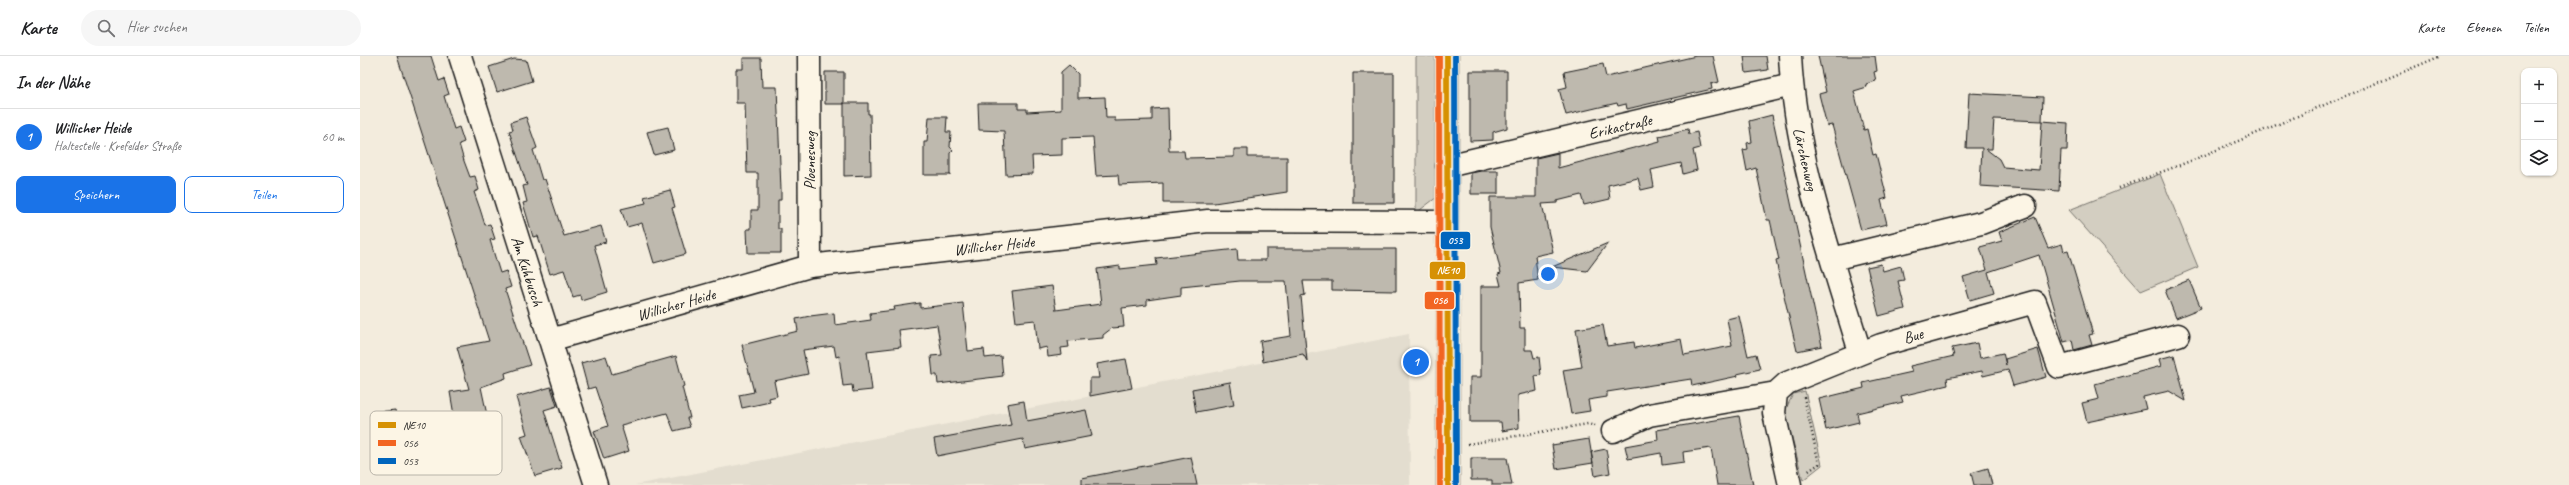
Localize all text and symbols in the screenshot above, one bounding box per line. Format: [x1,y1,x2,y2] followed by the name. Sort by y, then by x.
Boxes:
[81,10,361,46] search box
[20,16,57,40] text: Karte
[95,17,117,39] icon: search
[127,18,187,37] text: Hier suchen
[2417,19,2444,36] text: Karte
[2466,19,2501,36] text: Ebenen
[2523,19,2549,36] text: Teilen
[2521,68,2557,176] map controls
[2521,68,2557,104] button: +
[16,72,89,93] text: In der Nähe
[2521,104,2557,140] button: −
[1587,110,1655,144] street label: Erikastraße
[54,119,131,138] text: Willicher Heide
[1788,126,1822,194] street label: Lärchenweg
[26,129,32,145] text: 1
[322,129,344,145] text: 60 m
[800,131,820,190] street label: Ploenesweg
[54,138,181,154] text: Haltestelle · Krefelder Straße
[2521,140,2557,176] button: layers
[16,176,176,213] button: Speichern
[184,176,344,213] button: Teilen
[1440,231,1471,250] line badge: 053
[953,232,1037,260] street label: Willicher Heide
[1448,233,1463,247] text: 053
[506,234,548,309] street label: Am Kuhbusch
[1429,261,1466,280] line badge: NE10
[1437,263,1460,277] text: NE10
[1538,264,1558,284] your location
[635,284,719,326] street label: Willicher Heide
[1424,291,1455,310] line badge: 056
[1433,293,1448,307] text: 056
[1901,323,1927,348] street label: Bue
[1403,347,1429,377] pin: 1
[370,411,502,475] legend
[403,418,426,432] text: NE10
[403,436,419,450] text: 056
[403,454,419,468] text: 053

